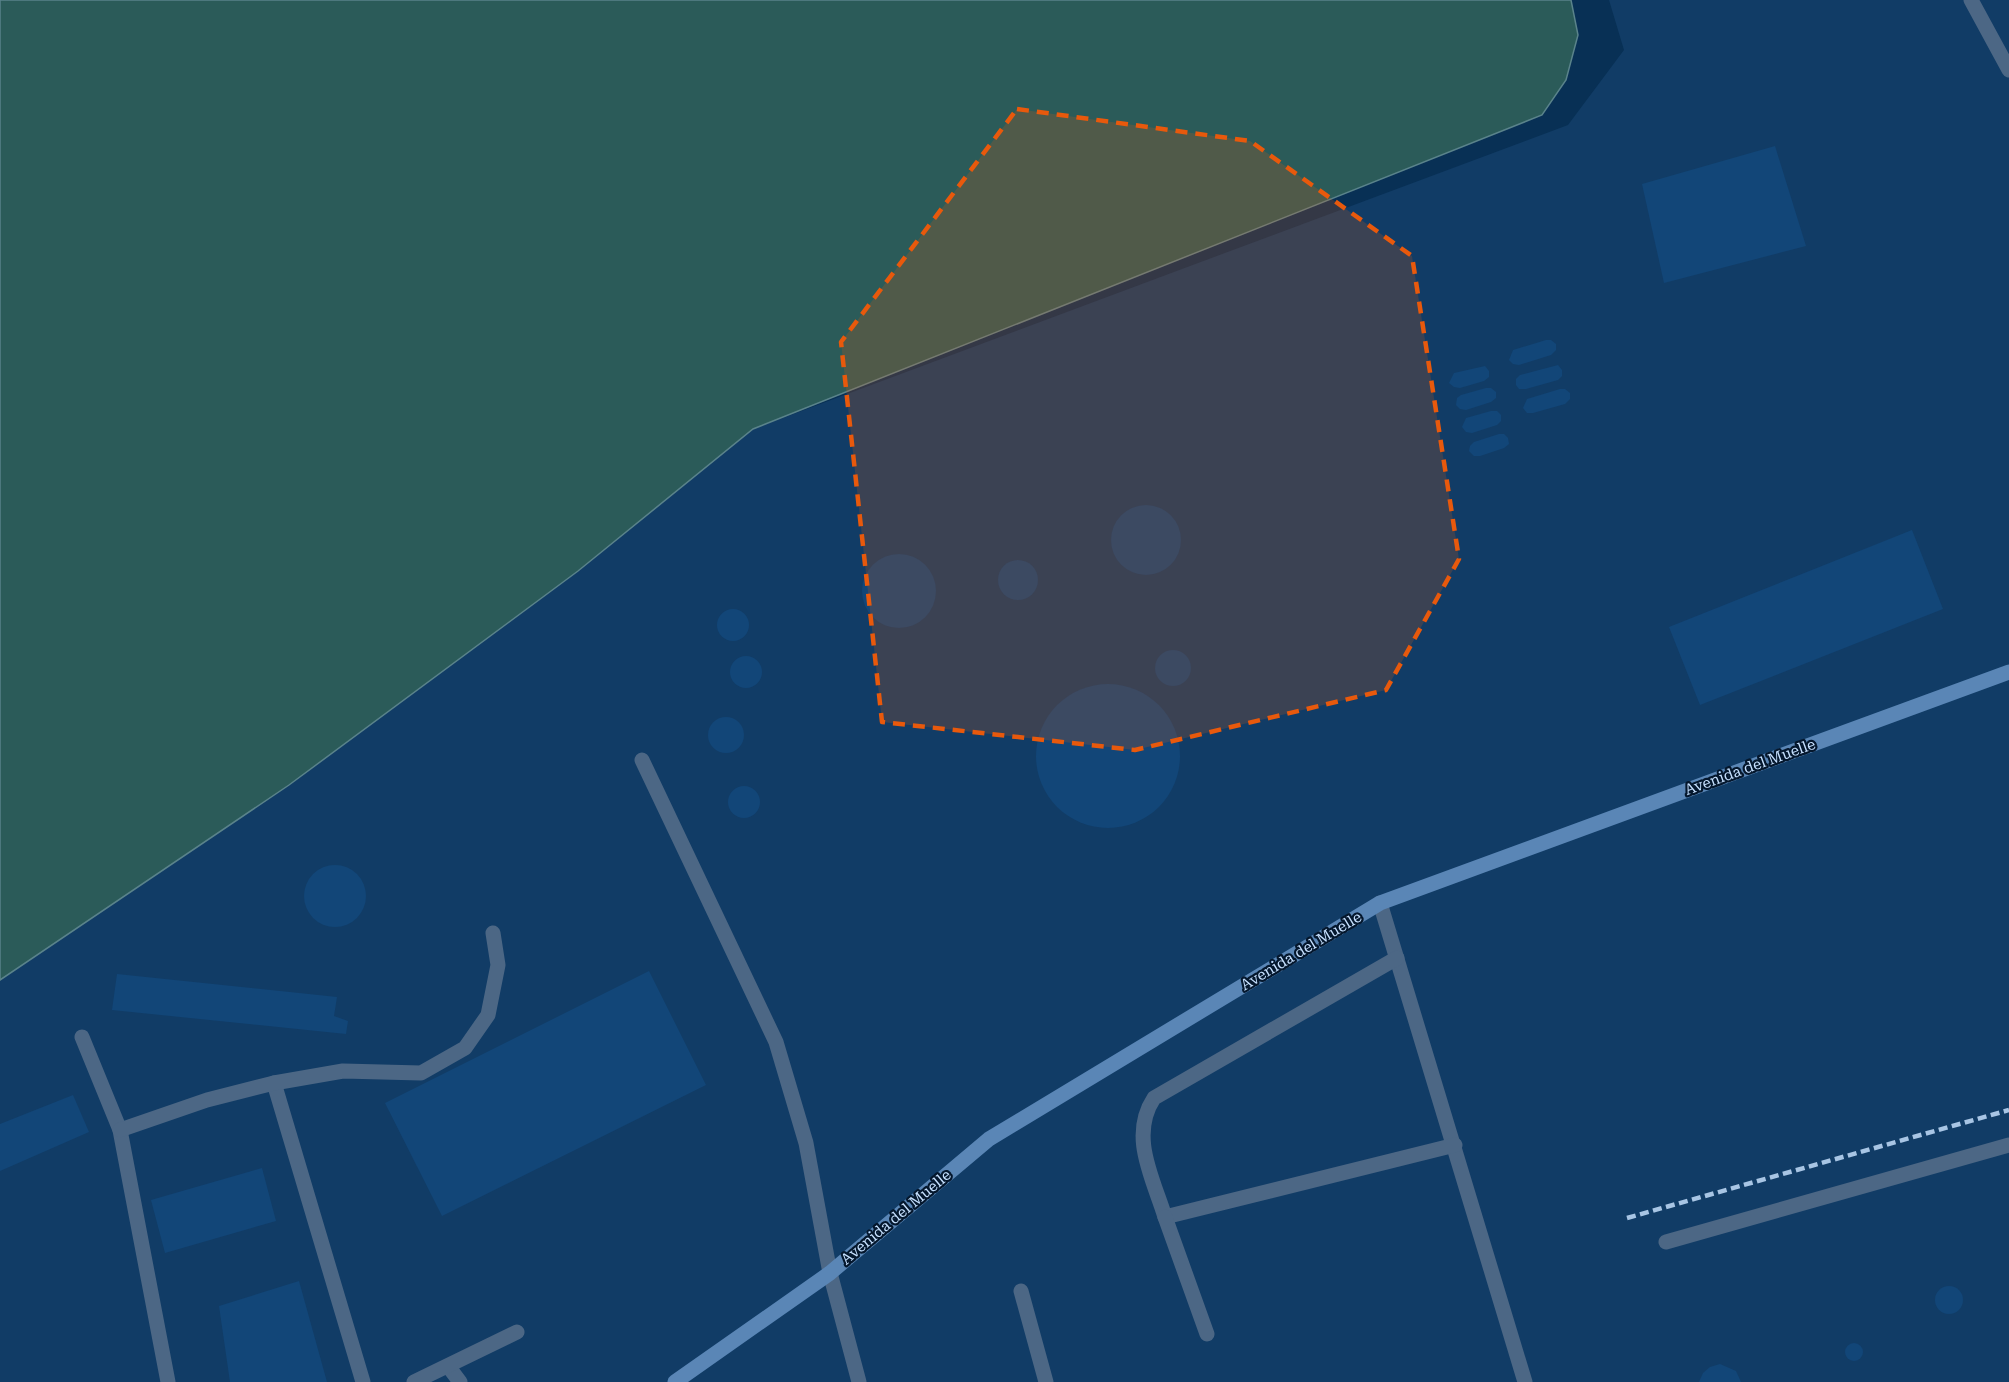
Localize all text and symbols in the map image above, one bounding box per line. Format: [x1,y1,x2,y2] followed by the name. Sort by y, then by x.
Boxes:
[1682,735,1818,799] street label: Avenida del Muelle
[1237,908,1365,994] street label: Avenida del Muelle
[837,1166,955,1268] street label: Avenida del Muelle

